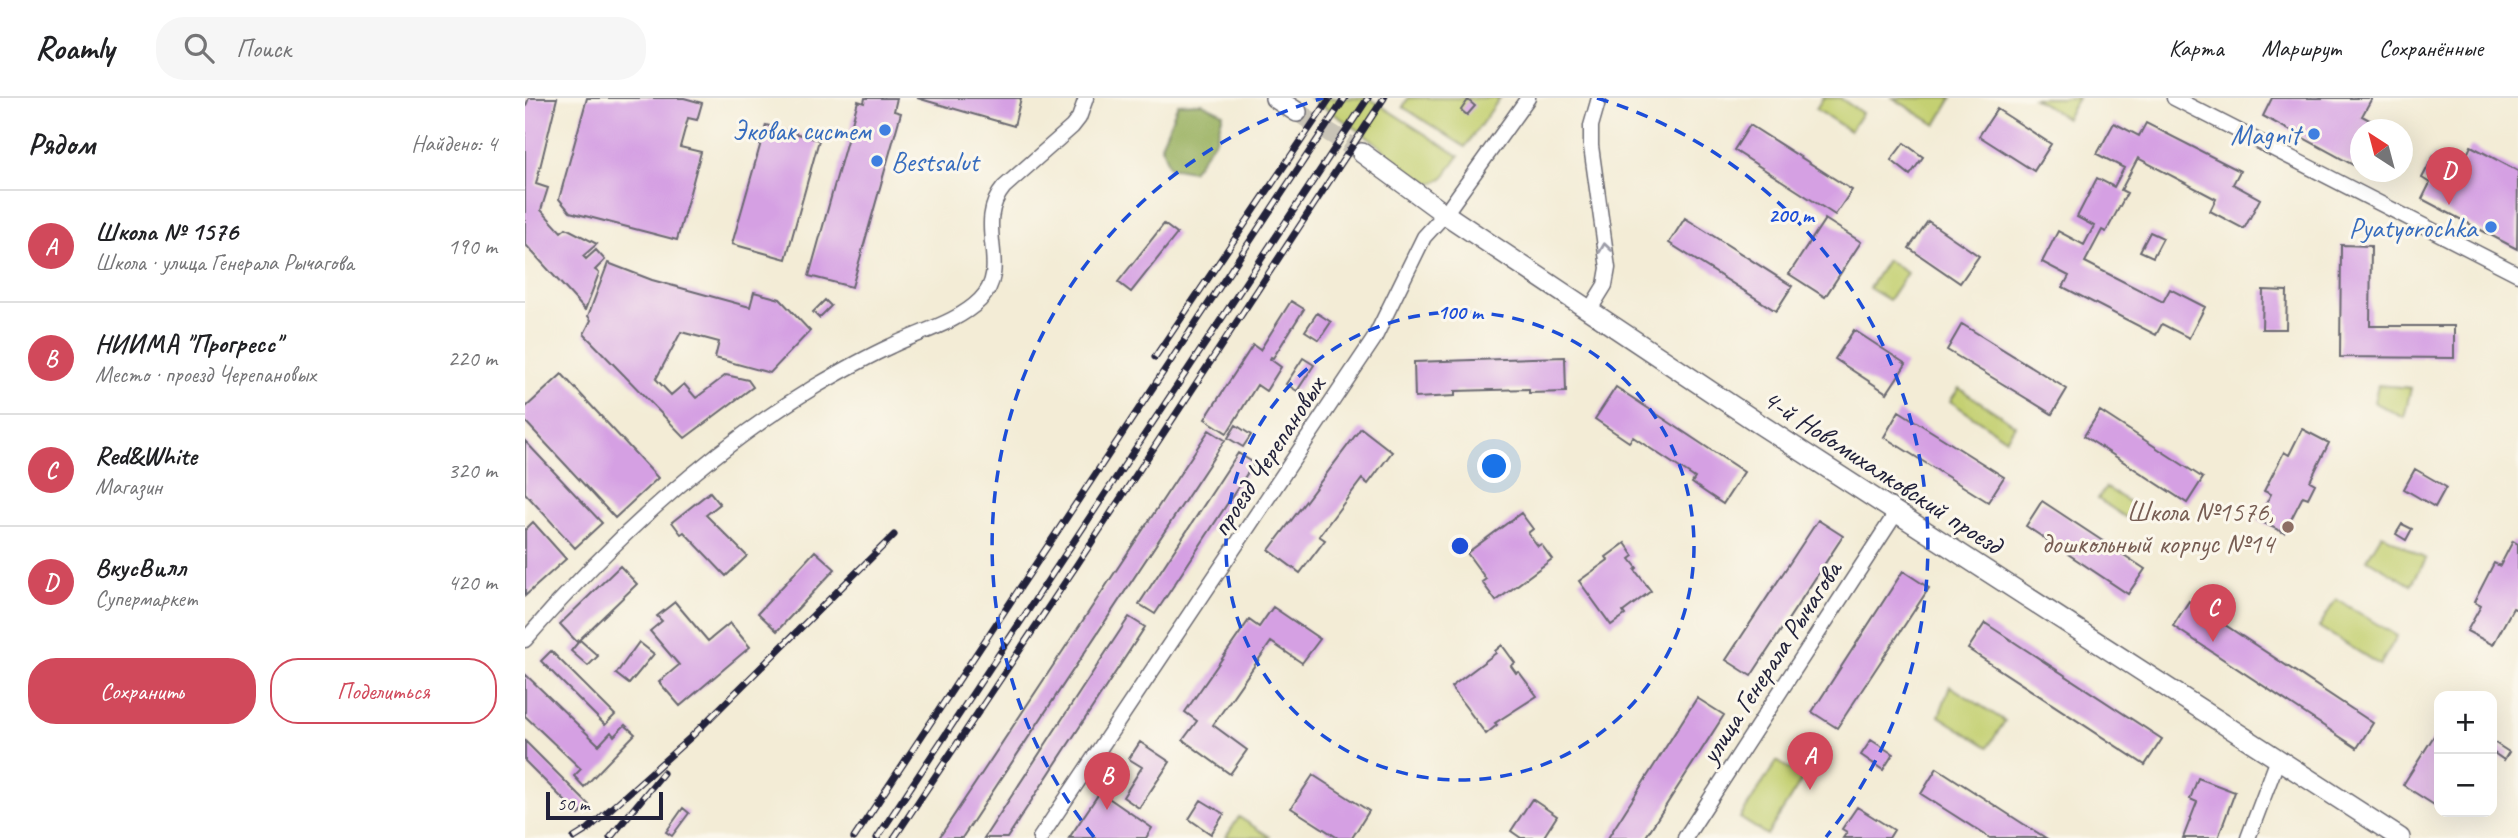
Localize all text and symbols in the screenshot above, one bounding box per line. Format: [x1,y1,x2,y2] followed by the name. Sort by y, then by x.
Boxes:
[156,17,646,80] search box
[35,27,114,69] text: Roamly
[180,29,218,67] icon: search
[236,32,291,65] text: Поиск
[2169,33,2224,63] text: Карта
[2262,33,2341,63] text: Маршрут
[2379,33,2483,63] text: Сохранённые
[732,113,872,148] place label: Эковак систем
[2231,117,2304,152] place label: Magnit
[2350,119,2413,182] north arrow
[877,122,893,138] marker: Эковак систем
[28,125,95,163] text: Рядом
[2306,126,2322,142] marker: Magnit
[411,129,497,158] text: Найдено: 4
[891,144,981,179] place label: Bestsalut
[2426,147,2472,205] pin: D
[869,153,885,169] marker: Bestsalut
[1768,202,1816,228] text: 200 m
[2349,210,2479,245] place label: Pyatyorochka
[95,215,238,248] text: Школа № 1576
[2483,219,2499,235] marker: Pyatyorochka
[45,232,57,261] text: A
[448,232,497,261] text: 190 m
[1598,242,1613,254] one-way arrow
[95,248,354,277] text: Школа · улица Генерала Рычагова
[1437,299,1485,325] text: 100 m
[95,327,281,360] text: НИИМА "Прогресс"
[45,344,57,373] text: B
[448,344,497,373] text: 220 m
[95,360,316,389] text: Место · проезд Черепановых
[1203,368,1334,543] street label: проезд Черепановых
[1756,381,2012,564] street label: 4-й Новомихалковский проезд
[95,439,197,472] text: Red&White
[1477,449,1511,483] your location
[46,456,56,485] text: C
[448,456,497,485] text: 320 m
[95,472,162,501] text: Магазин
[2042,494,2276,561] place label: Школа №1576, дошкольный корпус №14
[2280,519,2296,535] marker: Школа №1576, дошкольный корпус №14
[1448,534,1472,558] centre of rings
[95,551,186,584] text: ВкусВилл
[1691,552,1850,772] street label: улица Генерала Рычагова
[44,568,58,597] text: D
[448,568,497,597] text: 420 m
[95,584,198,613] text: Супермаркет
[2190,584,2236,642] pin: C
[28,658,256,724] button: Сохранить
[270,658,497,724] button: Поделиться
[2434,691,2497,817] map controls
[2434,691,2497,754] button: +
[1787,732,1833,790] pin: A
[1084,752,1130,810] pin: B
[2434,754,2497,817] button: −
[546,789,663,821] scale bar
[557,792,589,816] text: 50 m

